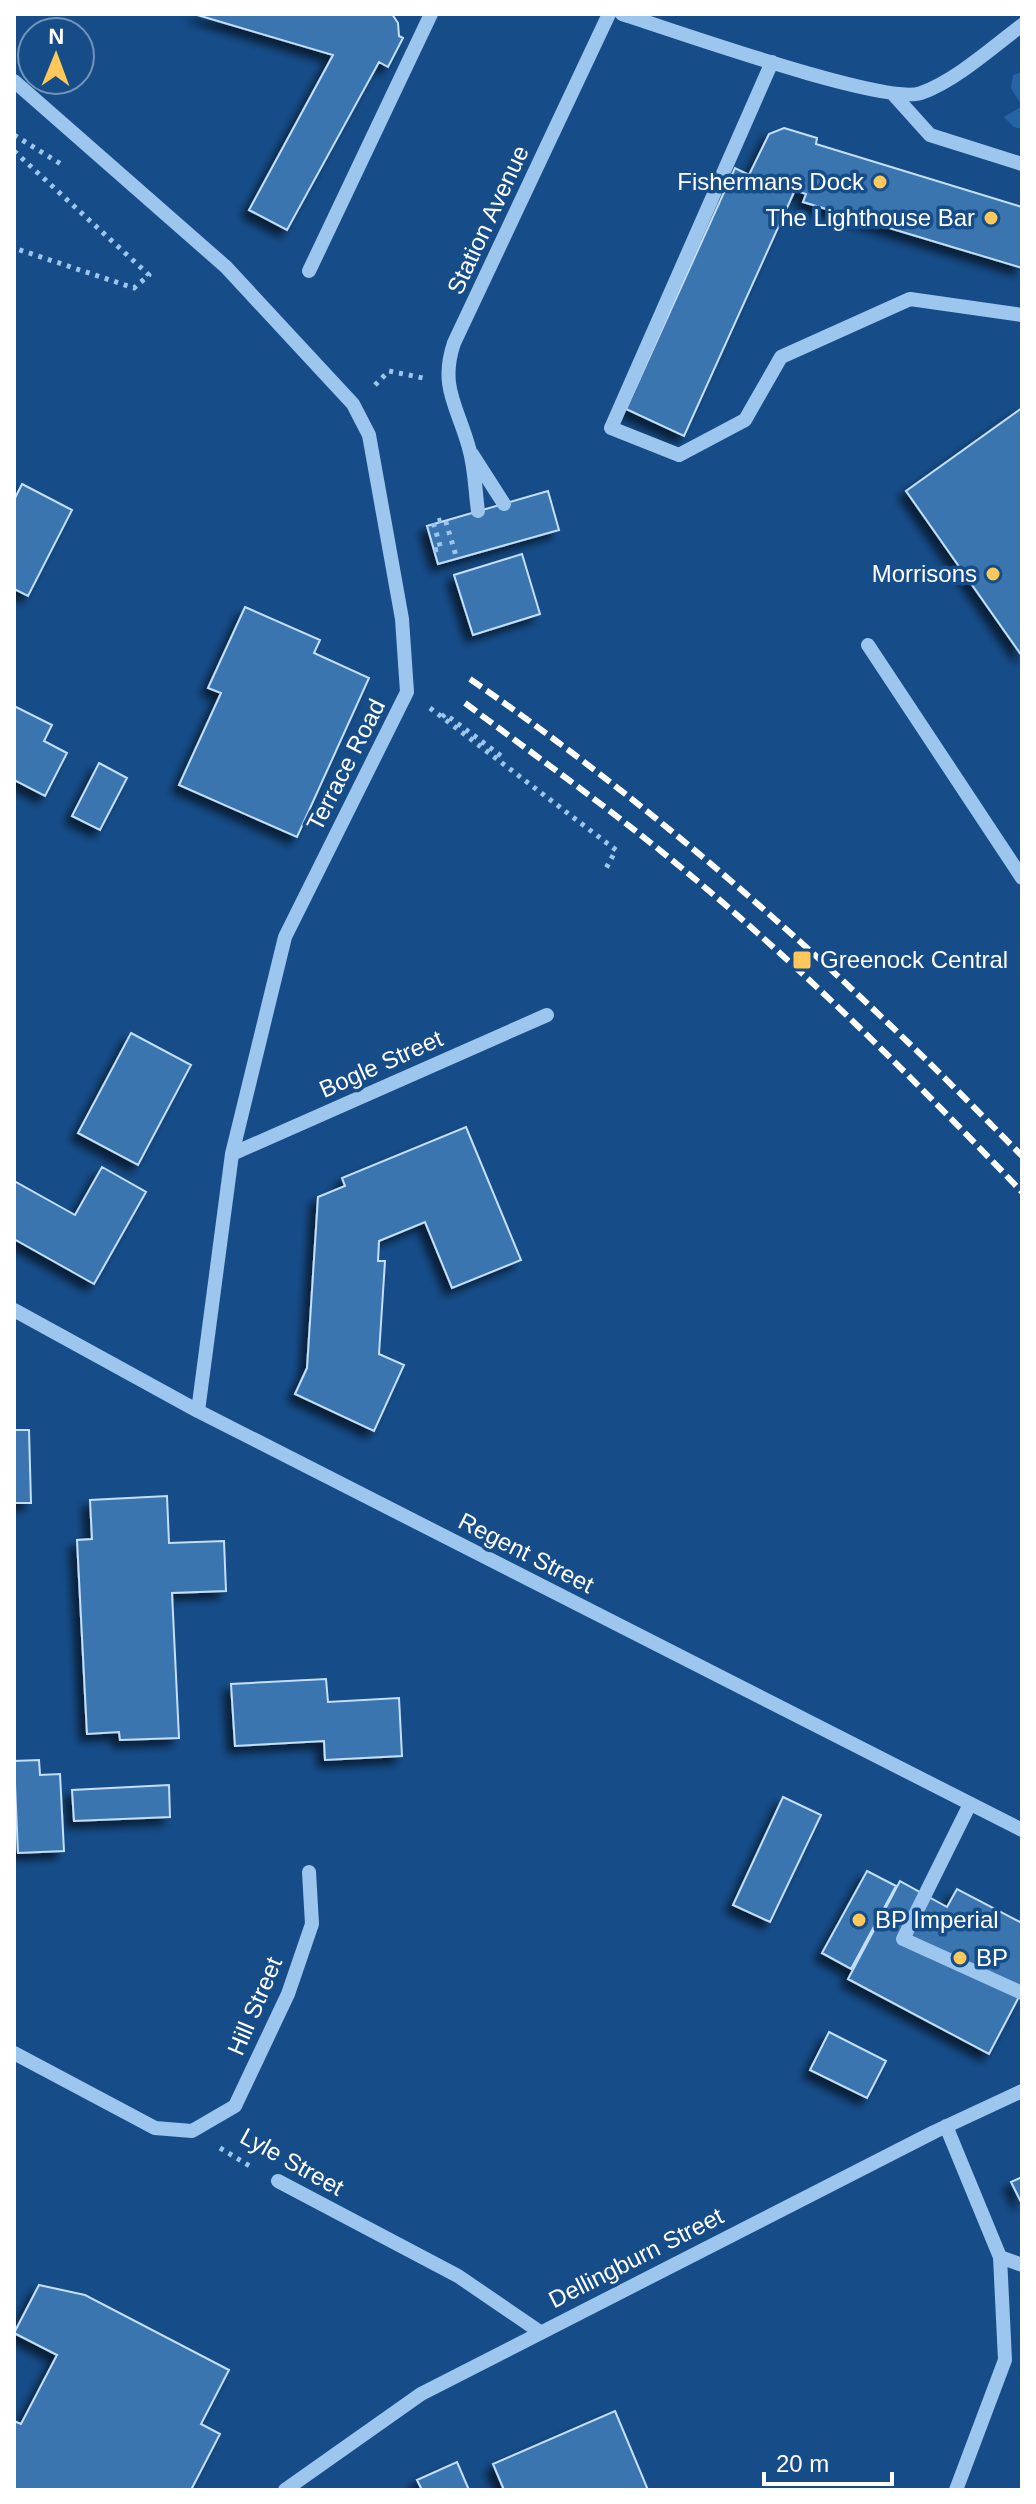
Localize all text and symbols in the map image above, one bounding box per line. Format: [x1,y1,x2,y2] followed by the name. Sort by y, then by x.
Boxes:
[16,16,96,96] north arrow
[48,24,65,49] text: N
[441,141,534,298] street label: Station Avenue
[677,168,865,195] place label: Fishermans Dock
[871,173,889,191] marker: Fishermans Dock
[766,204,975,231] place label: The Lighthouse Bar
[982,209,1000,227] marker: The Lighthouse Bar
[872,560,977,587] place label: Morrisons
[984,565,1002,583] marker: Morrisons
[301,694,390,835] street label: Terrace Road
[820,946,1008,973] place label: Greenock Central
[791,949,813,971] marker: Greenock Central
[315,1024,447,1103] street label: Bogle Street
[454,1507,599,1598] street label: Regent Street
[875,1906,999,1933] place label: BP Imperial
[850,1911,868,1929] marker: BP Imperial
[976,1944,1008,1971] place label: BP
[951,1949,969,1967] marker: BP
[222,1952,287,2059] street label: Hill Street
[236,2122,349,2201] street label: Lyle Street
[544,2202,728,2313] street label: Dellingburn Street
[764,2436,892,2486] scale bar
[776,2450,829,2477] text: 20 m

